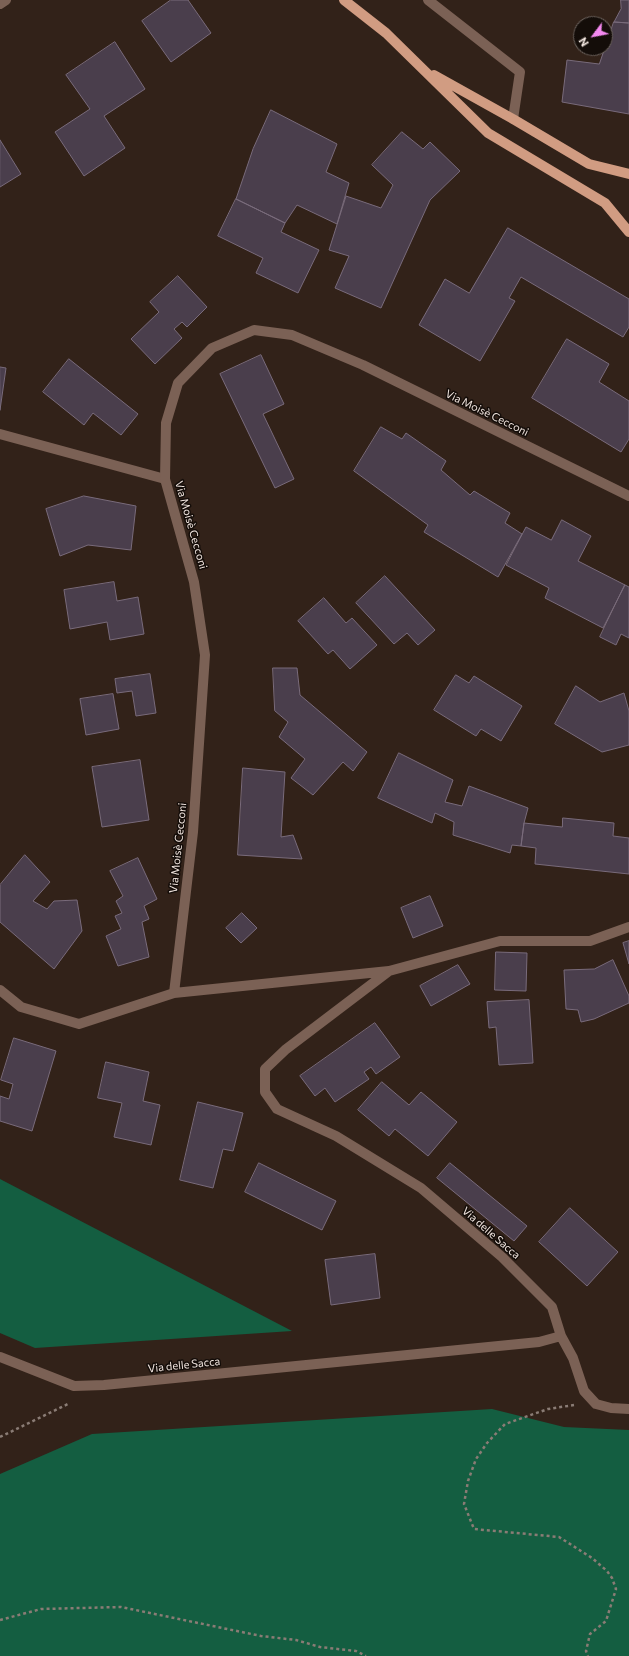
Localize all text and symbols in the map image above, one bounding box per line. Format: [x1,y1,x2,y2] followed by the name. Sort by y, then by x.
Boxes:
[573,16,613,56] north arrow
[576,35,591,49] text: N
[443,387,531,439] street label: Via Moisè Cecconi
[172,479,210,571] street label: Via Moisè Cecconi
[167,802,189,894] street label: Via Moisè Cecconi
[459,1204,523,1262] street label: Via delle Sacca
[147,1355,221,1375] street label: Via delle Sacca

